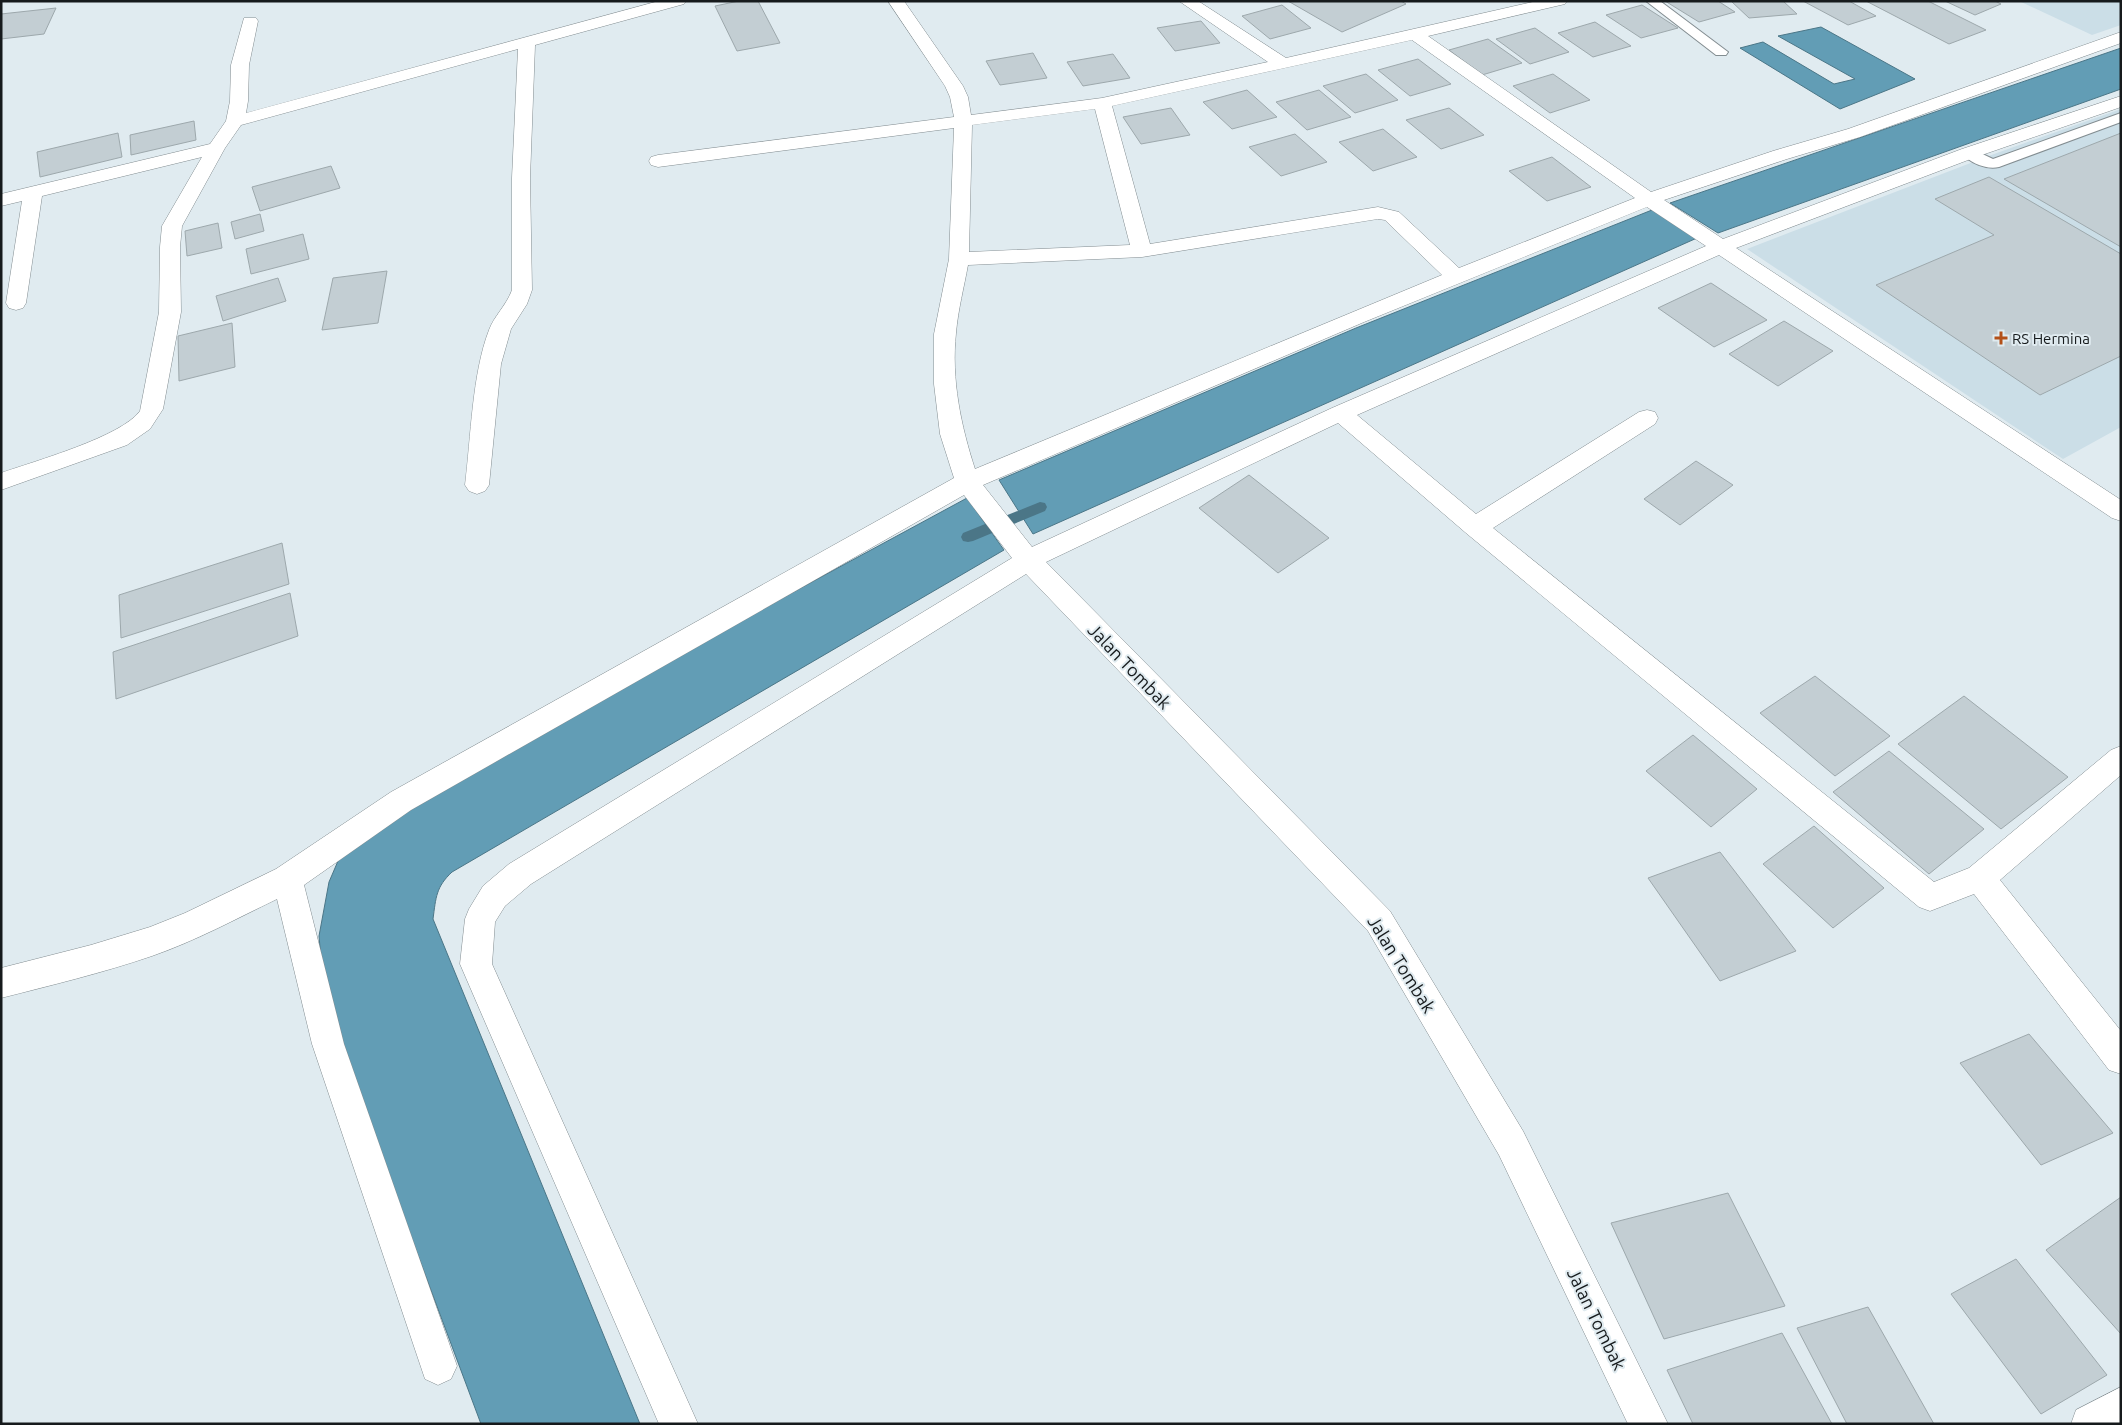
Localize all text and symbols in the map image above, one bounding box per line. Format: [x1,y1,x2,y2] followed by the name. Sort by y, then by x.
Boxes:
[2012,330,2090,347] place label: RS Hermina
[1994,331,2008,345] marker: RS Hermina
[1084,619,1176,713] street label: Jalan Tombak
[1364,912,1440,1016] street label: Jalan Tombak
[1564,1265,1630,1373] street label: Jalan Tombak

